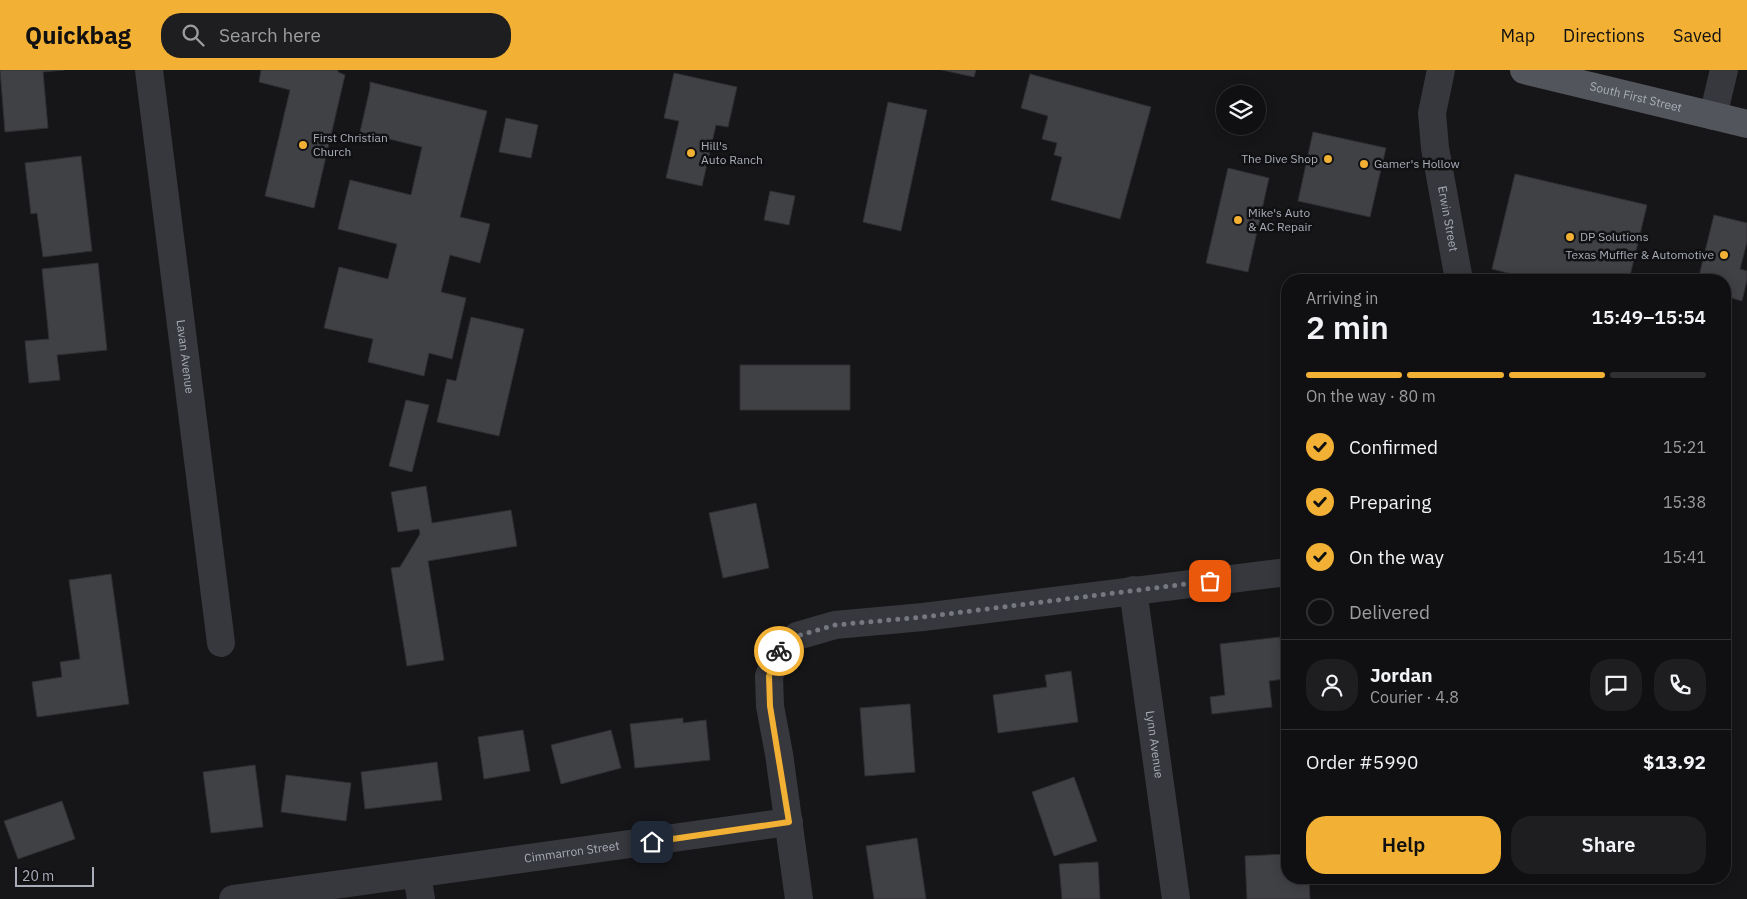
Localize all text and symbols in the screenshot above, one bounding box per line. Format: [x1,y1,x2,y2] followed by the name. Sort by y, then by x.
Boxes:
[161,13,511,58] search box
[25,19,131,51] text: Quickbag
[179,21,207,49] icon: search
[219,23,321,47] text: Search here
[1500,24,1535,47] text: Map
[1563,24,1645,47] text: Directions
[1673,24,1722,47] text: Saved
[1588,78,1684,115] street label: South First Street
[1216,85,1266,135] map controls
[1216,85,1266,135] button: layers
[313,130,388,159] place label: First Christian Church
[701,138,763,167] place label: Hill's Auto Ranch
[297,139,309,151] marker: First Christian Church
[685,147,697,159] marker: Hill's Auto Ranch
[1241,151,1318,166] place label: The Dive Shop
[1322,153,1334,165] marker: The Dive Shop
[1374,156,1460,171] place label: Gamer's Hollow
[1358,158,1370,170] marker: Gamer's Hollow
[1435,185,1462,253] street label: Erwin Street
[1248,205,1312,234] place label: Mike's Auto & AC Repair
[1232,214,1244,226] marker: Mike's Auto & AC Repair
[1580,229,1649,244] place label: DP Solutions
[1564,231,1576,243] marker: DP Solutions
[1566,247,1714,262] place label: Texas Muffler & Automotive
[1718,249,1730,261] marker: Texas Muffler & Automotive
[1306,288,1378,308] text: Arriving in
[1592,305,1706,329] text: 15:49–15:54
[1306,306,1389,348] text: 2 min
[173,319,198,395] street label: Lavan Avenue
[1306,386,1436,406] text: On the way · 80 m
[1306,433,1334,461] icon: check
[1349,435,1438,459] text: Confirmed
[1663,437,1706,457] text: 15:21
[1306,488,1334,516] icon: check
[1349,490,1431,514] text: Preparing
[1663,492,1706,512] text: 15:38
[1306,543,1334,571] icon: check
[1349,545,1444,569] text: On the way
[1663,547,1706,567] text: 15:41
[1189,560,1231,602] pin
[1196,567,1224,595] icon: bag
[1349,600,1430,624] text: Delivered
[754,626,804,676] courier
[765,637,793,665] icon: bike
[1306,659,1358,711] button: person
[1590,659,1642,711] button: chat
[1654,659,1706,711] button: phone
[1370,663,1433,687] text: Jordan
[1370,687,1459,707] text: Courier · 4.8
[1143,710,1167,780] street label: Lynn Avenue
[1306,750,1418,774] text: Order #5990
[1643,750,1706,774] text: $13.92
[1306,816,1501,874] button: Help
[1511,816,1706,874] button: Share
[631,821,673,863] pin
[638,828,666,856] icon: home
[523,838,620,866] street label: Cimmarron Street
[15,864,94,887] scale bar
[22,867,54,885] text: 20 m

